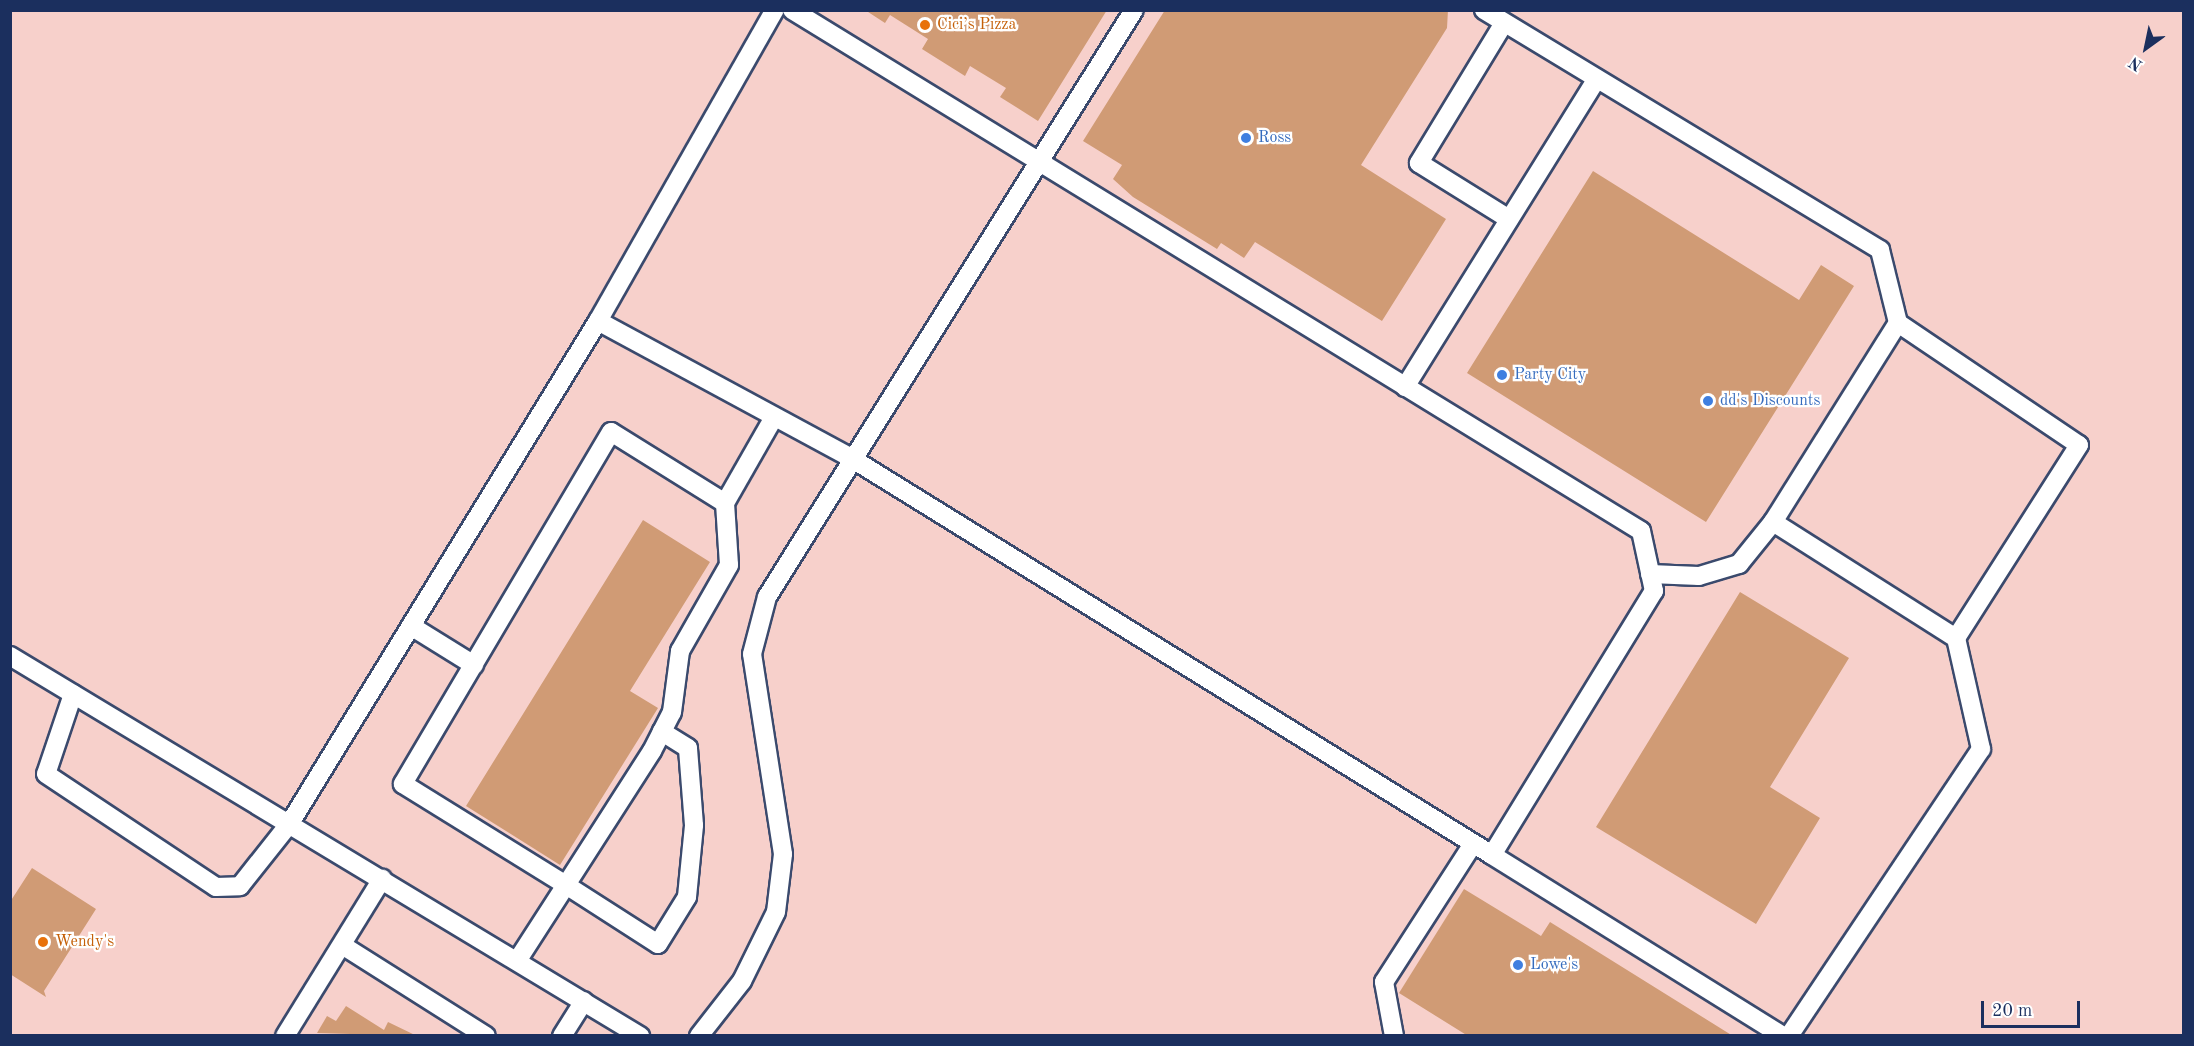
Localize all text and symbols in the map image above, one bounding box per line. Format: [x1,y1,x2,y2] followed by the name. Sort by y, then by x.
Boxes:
[937,15,1016,35] place label: Cici’s Pizza
[918,18,932,32] marker: Cici’s Pizza
[2116,18,2176,78] north arrow
[2127,53,2146,73] text: N
[1258,128,1291,148] place label: Ross
[1239,131,1253,145] marker: Ross
[1514,365,1586,385] place label: Party City
[1495,368,1509,382] marker: Party City
[1720,391,1820,411] place label: dd's Discounts
[1701,394,1715,408] marker: dd's Discounts
[55,932,114,952] place label: Wendy's
[36,935,50,949] marker: Wendy's
[1530,955,1578,975] place label: Lowe's
[1511,958,1525,972] marker: Lowe's
[1984,989,2083,1027] scale bar
[1992,1002,2032,1020] text: 20 m

